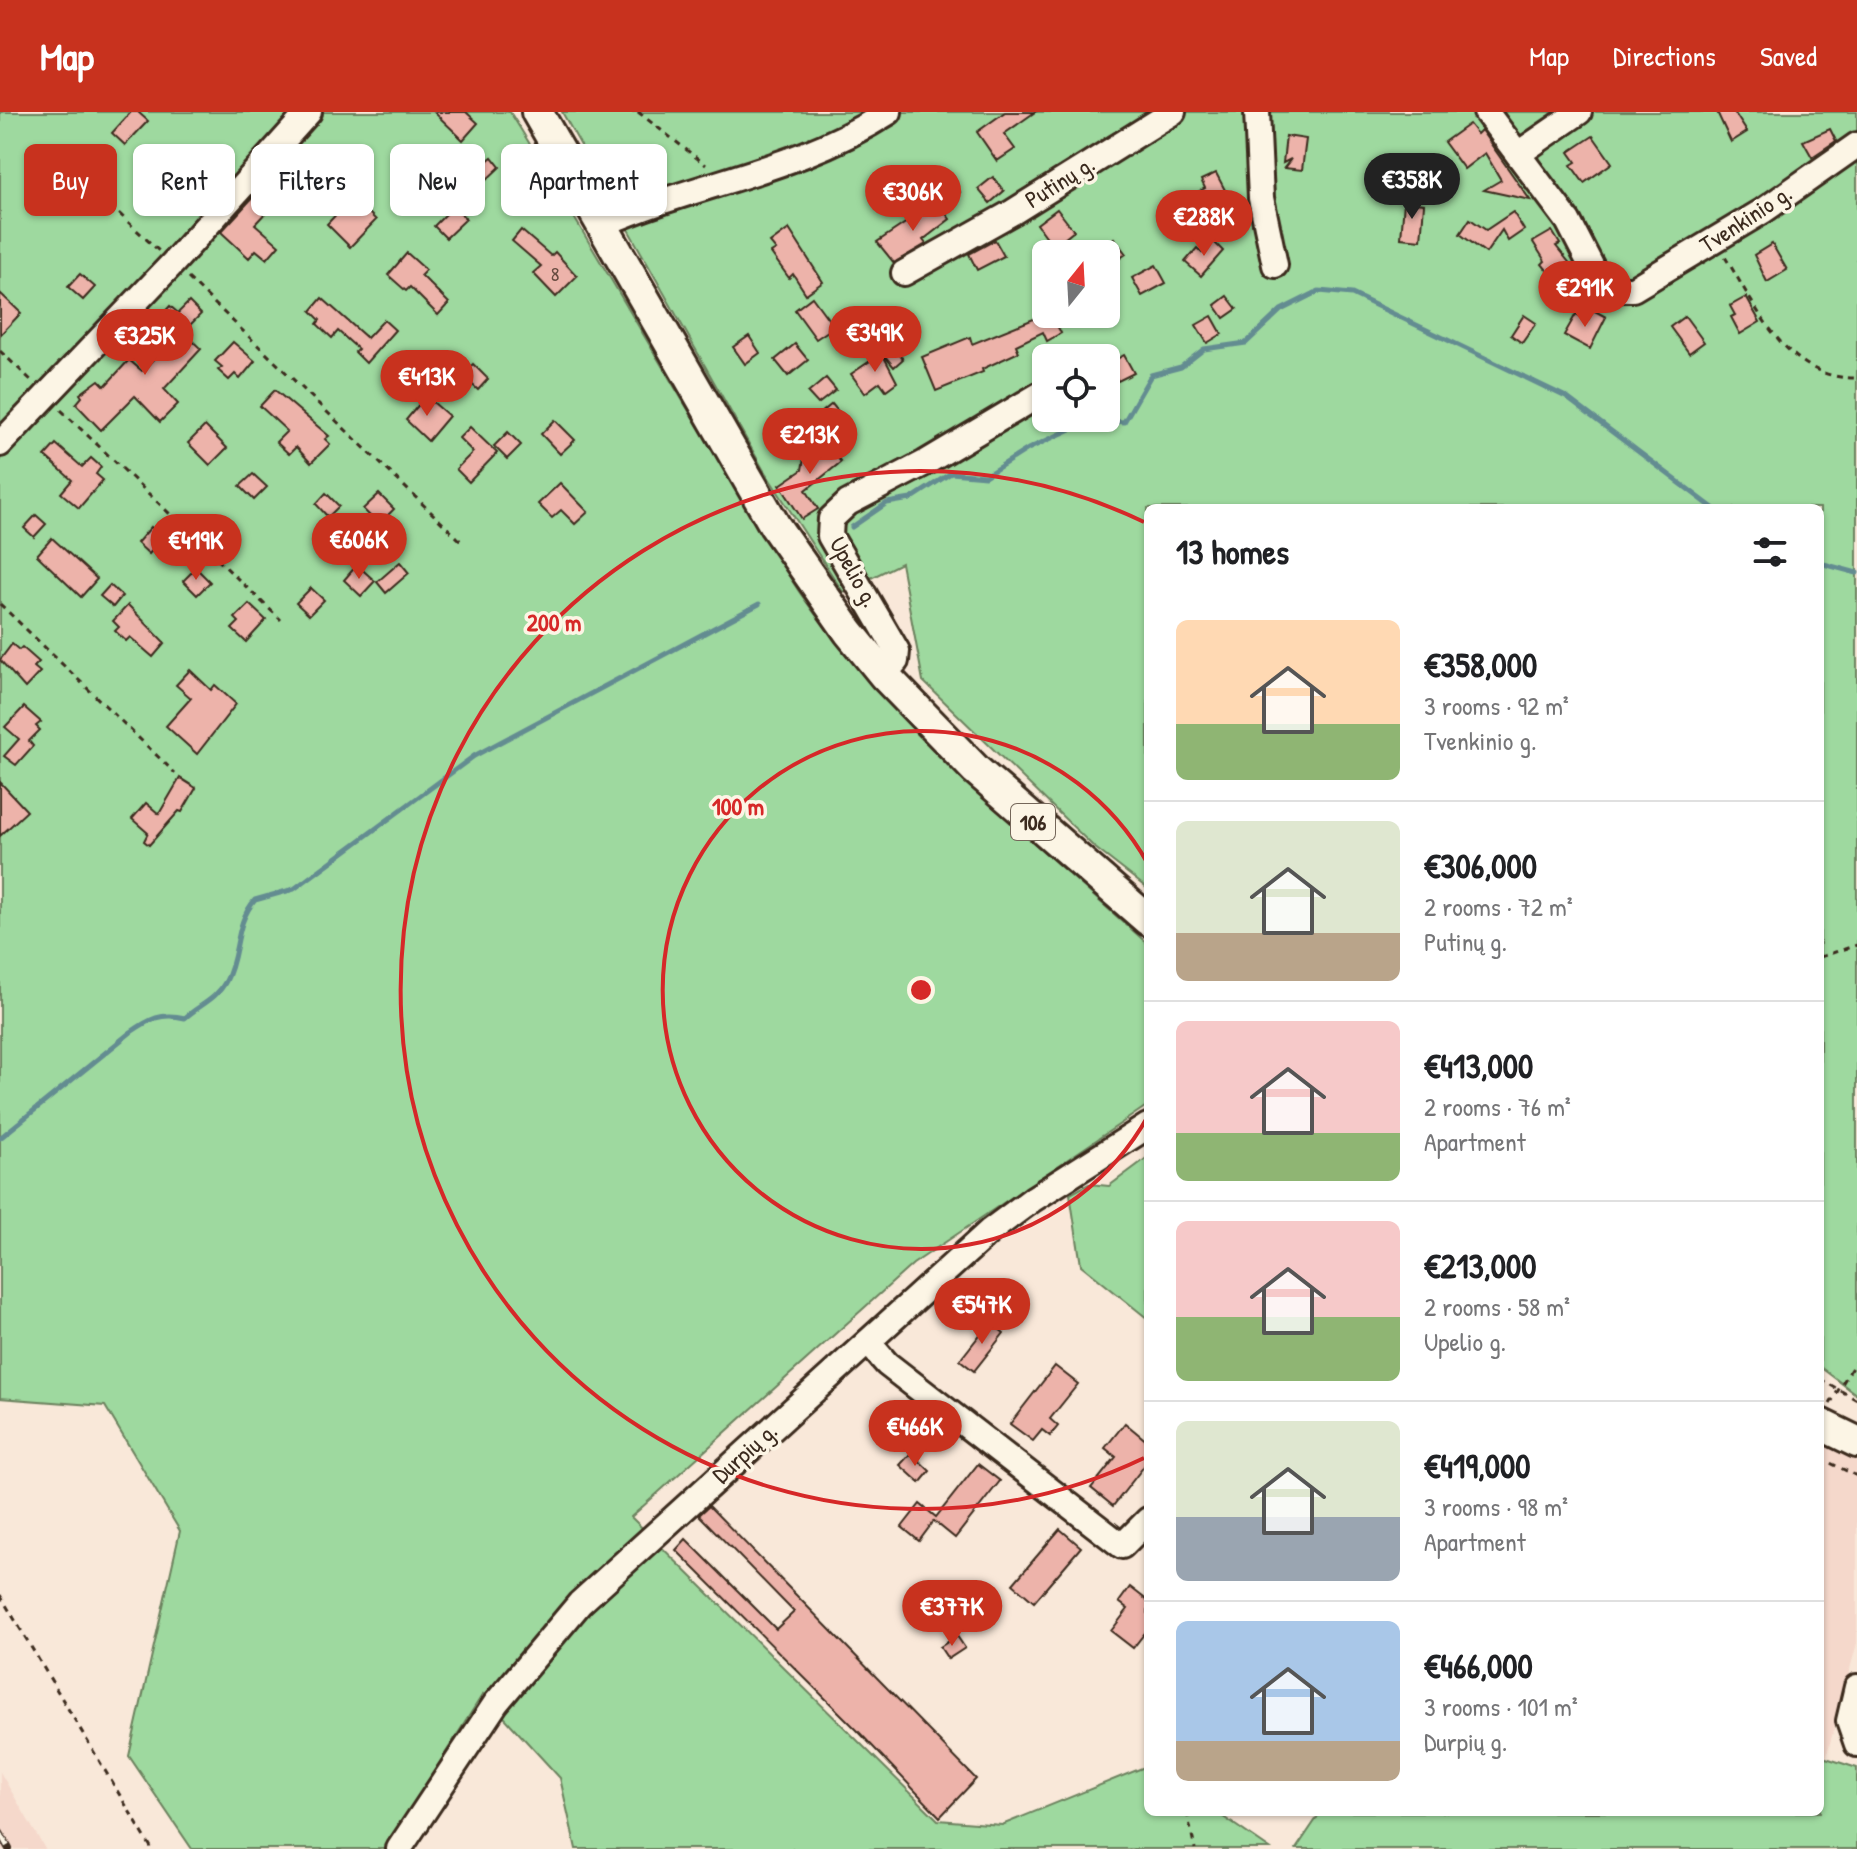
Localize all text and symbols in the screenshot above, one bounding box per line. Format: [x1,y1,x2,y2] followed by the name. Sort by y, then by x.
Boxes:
[40,30,94,82] text: Map
[1529,37,1569,75] text: Map
[1613,37,1716,75] text: Directions
[1760,37,1817,75] text: Saved
[24,144,117,216] chip: Buy
[133,144,235,216] chip: Rent
[251,144,374,216] chip: Filters
[390,144,485,216] chip: New
[501,144,667,216] chip: Apartment
[1019,147,1100,215] street label: Putinų g.
[1356,153,1468,221] pin: €358K
[1382,161,1442,196] text: €358K
[857,165,969,233] pin: €306K
[883,173,943,208] text: €306K
[1693,176,1798,260] street label: Tvenkinio g.
[1148,190,1260,258] pin: €288K
[1174,198,1234,233] text: €288K
[1032,240,1120,328] north arrow
[1032,240,1120,432] map controls
[551,260,559,287] house number: 8
[1529,261,1641,329] pin: €291K
[1556,269,1614,304] text: €291K
[819,306,931,374] pin: €349K
[89,309,201,377] pin: €325K
[846,314,904,349] text: €349K
[115,317,175,352] text: €325K
[1032,344,1120,432] button: locate
[371,350,483,418] pin: €413K
[399,358,455,393] text: €413K
[754,408,866,476] pin: €213K
[780,416,840,451] text: €213K
[303,513,415,581] pin: €606K
[140,514,252,582] pin: €419K
[330,521,388,556] text: €606K
[169,522,223,557] text: €419K
[1176,529,1289,575] text: 13 homes
[1748,530,1792,574] icon: filters
[823,531,887,612] street label: Upelio g.
[527,606,581,638] text: 200 m
[1424,642,1537,688] text: €358,000
[1240,652,1336,748] icon: home
[1424,688,1569,723] text: 3 rooms · 92 m²
[1424,723,1536,758] text: Tvenkinio g.
[712,790,764,822] text: 100 m
[1011,804,1055,840] road number: 106
[1424,843,1537,889] text: €306,000
[1240,853,1336,949] icon: home
[1424,889,1573,924] text: 2 rooms · 72 m²
[1424,924,1507,959] text: Putinų g.
[907,976,935,1004] centre of rings
[1424,1043,1533,1089] text: €413,000
[1240,1053,1336,1149] icon: home
[1424,1089,1571,1124] text: 2 rooms · 76 m²
[1424,1124,1526,1159] text: Apartment
[1424,1243,1536,1289] text: €213,000
[1240,1253,1336,1349] icon: home
[926,1278,1038,1346] pin: €547K
[952,1286,1012,1321] text: €547K
[1424,1289,1570,1324] text: 2 rooms · 58 m²
[1424,1324,1506,1359] text: Upelio g.
[859,1400,971,1468] pin: €466K
[887,1408,943,1443] text: €466K
[705,1415,784,1490] street label: Durpių g.
[1424,1443,1531,1489] text: €419,000
[1240,1453,1336,1549] icon: home
[1424,1489,1568,1524] text: 3 rooms · 98 m²
[1424,1524,1526,1559] text: Apartment
[896,1580,1008,1648] pin: €377K
[920,1588,984,1623] text: €377K
[1424,1643,1533,1689] text: €466,000
[1240,1653,1336,1749] icon: home
[1424,1689,1578,1724] text: 3 rooms · 101 m²
[1424,1724,1507,1759] text: Durpių g.

